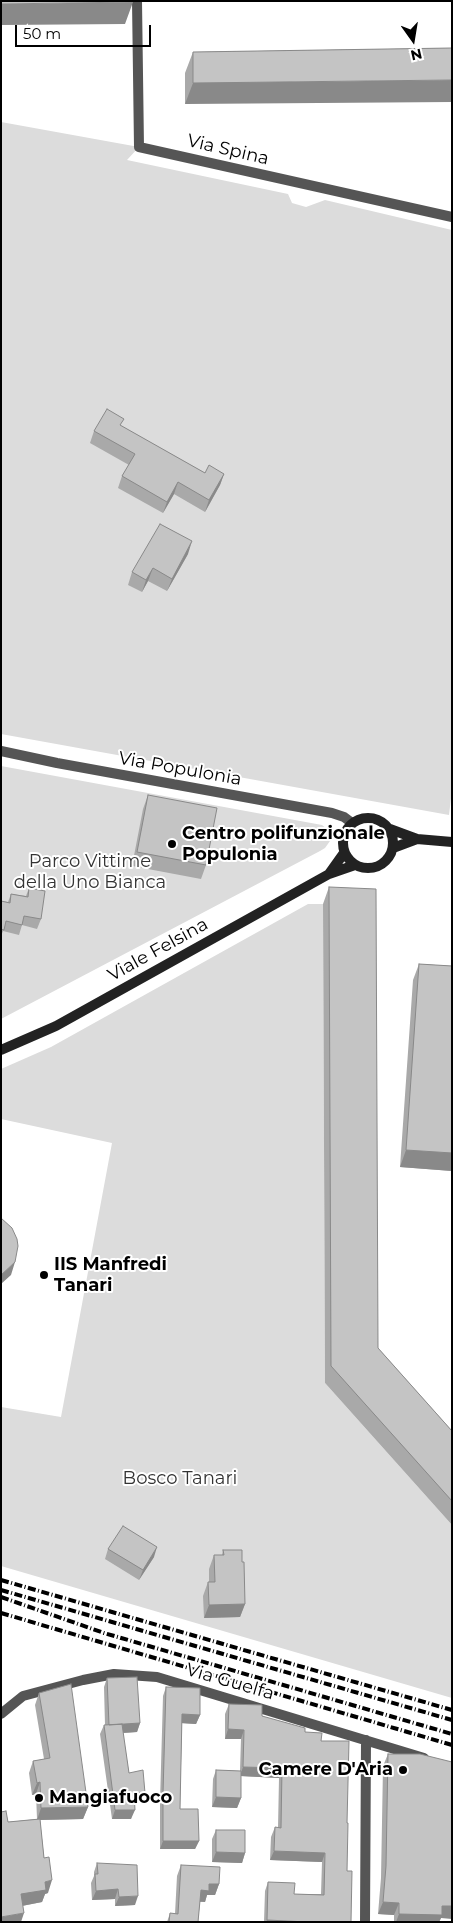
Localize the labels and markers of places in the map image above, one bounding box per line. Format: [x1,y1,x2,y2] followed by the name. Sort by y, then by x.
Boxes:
[182,823,385,866] place label: Centro polifunzionale Populonia
[166,838,178,850] marker: Centro polifunzionale Populonia
[54,1254,167,1296] place label: IIS Manfredi Tanari
[38,1269,50,1281] marker: IIS Manfredi Tanari
[259,1759,393,1781] place label: Camere D'Aria
[397,1764,409,1776] marker: Camere D'Aria
[49,1787,172,1809] place label: Mangiafuoco
[33,1792,45,1804] marker: Mangiafuoco

